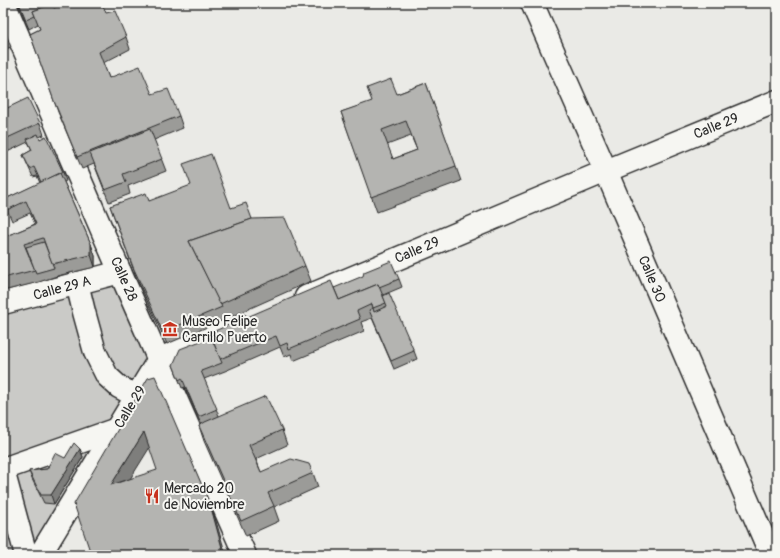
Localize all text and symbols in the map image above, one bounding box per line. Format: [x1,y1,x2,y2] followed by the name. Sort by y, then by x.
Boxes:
[691,109,741,143] street label: Calle 29
[392,233,442,267] street label: Calle 29
[635,253,669,305] street label: Calle 30
[107,254,141,304] street label: Calle 28
[31,272,93,304] street label: Calle 29 A
[182,313,267,346] place label: Museo Felipe Carrillo Puerto
[161,320,179,338] museum icon: Museo Felipe Carrillo Puerto
[111,383,149,431] street label: Calle 29
[164,480,244,513] place label: Mercado 20 de Noviembre
[143,487,161,505] restaurant icon: Mercado 20 de Noviembre

